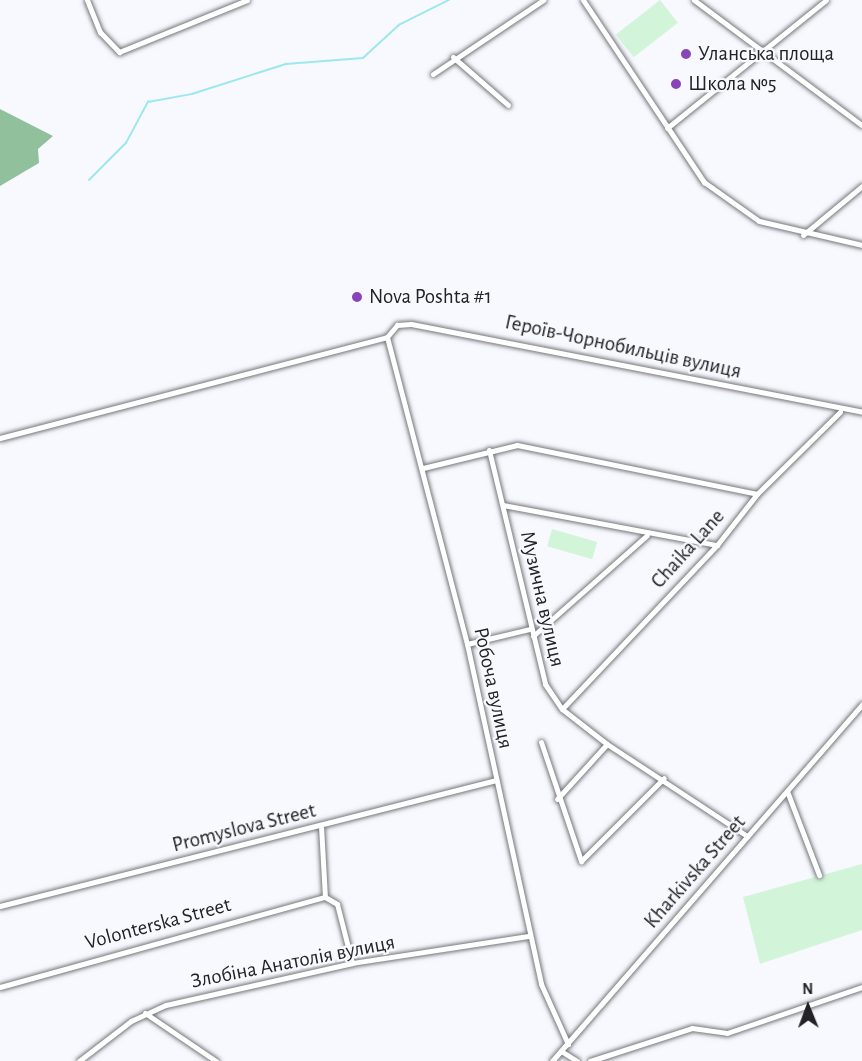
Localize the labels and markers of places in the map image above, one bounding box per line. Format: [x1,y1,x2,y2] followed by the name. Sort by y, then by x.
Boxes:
[698,41,834,67] place label: Уланська площа
[679,47,693,61] marker: Уланська площа
[688,71,777,97] place label: Школа №5
[669,77,683,91] marker: Школа №5
[369,284,492,310] place label: Nova Poshta #1
[350,290,364,304] marker: Nova Poshta #1

